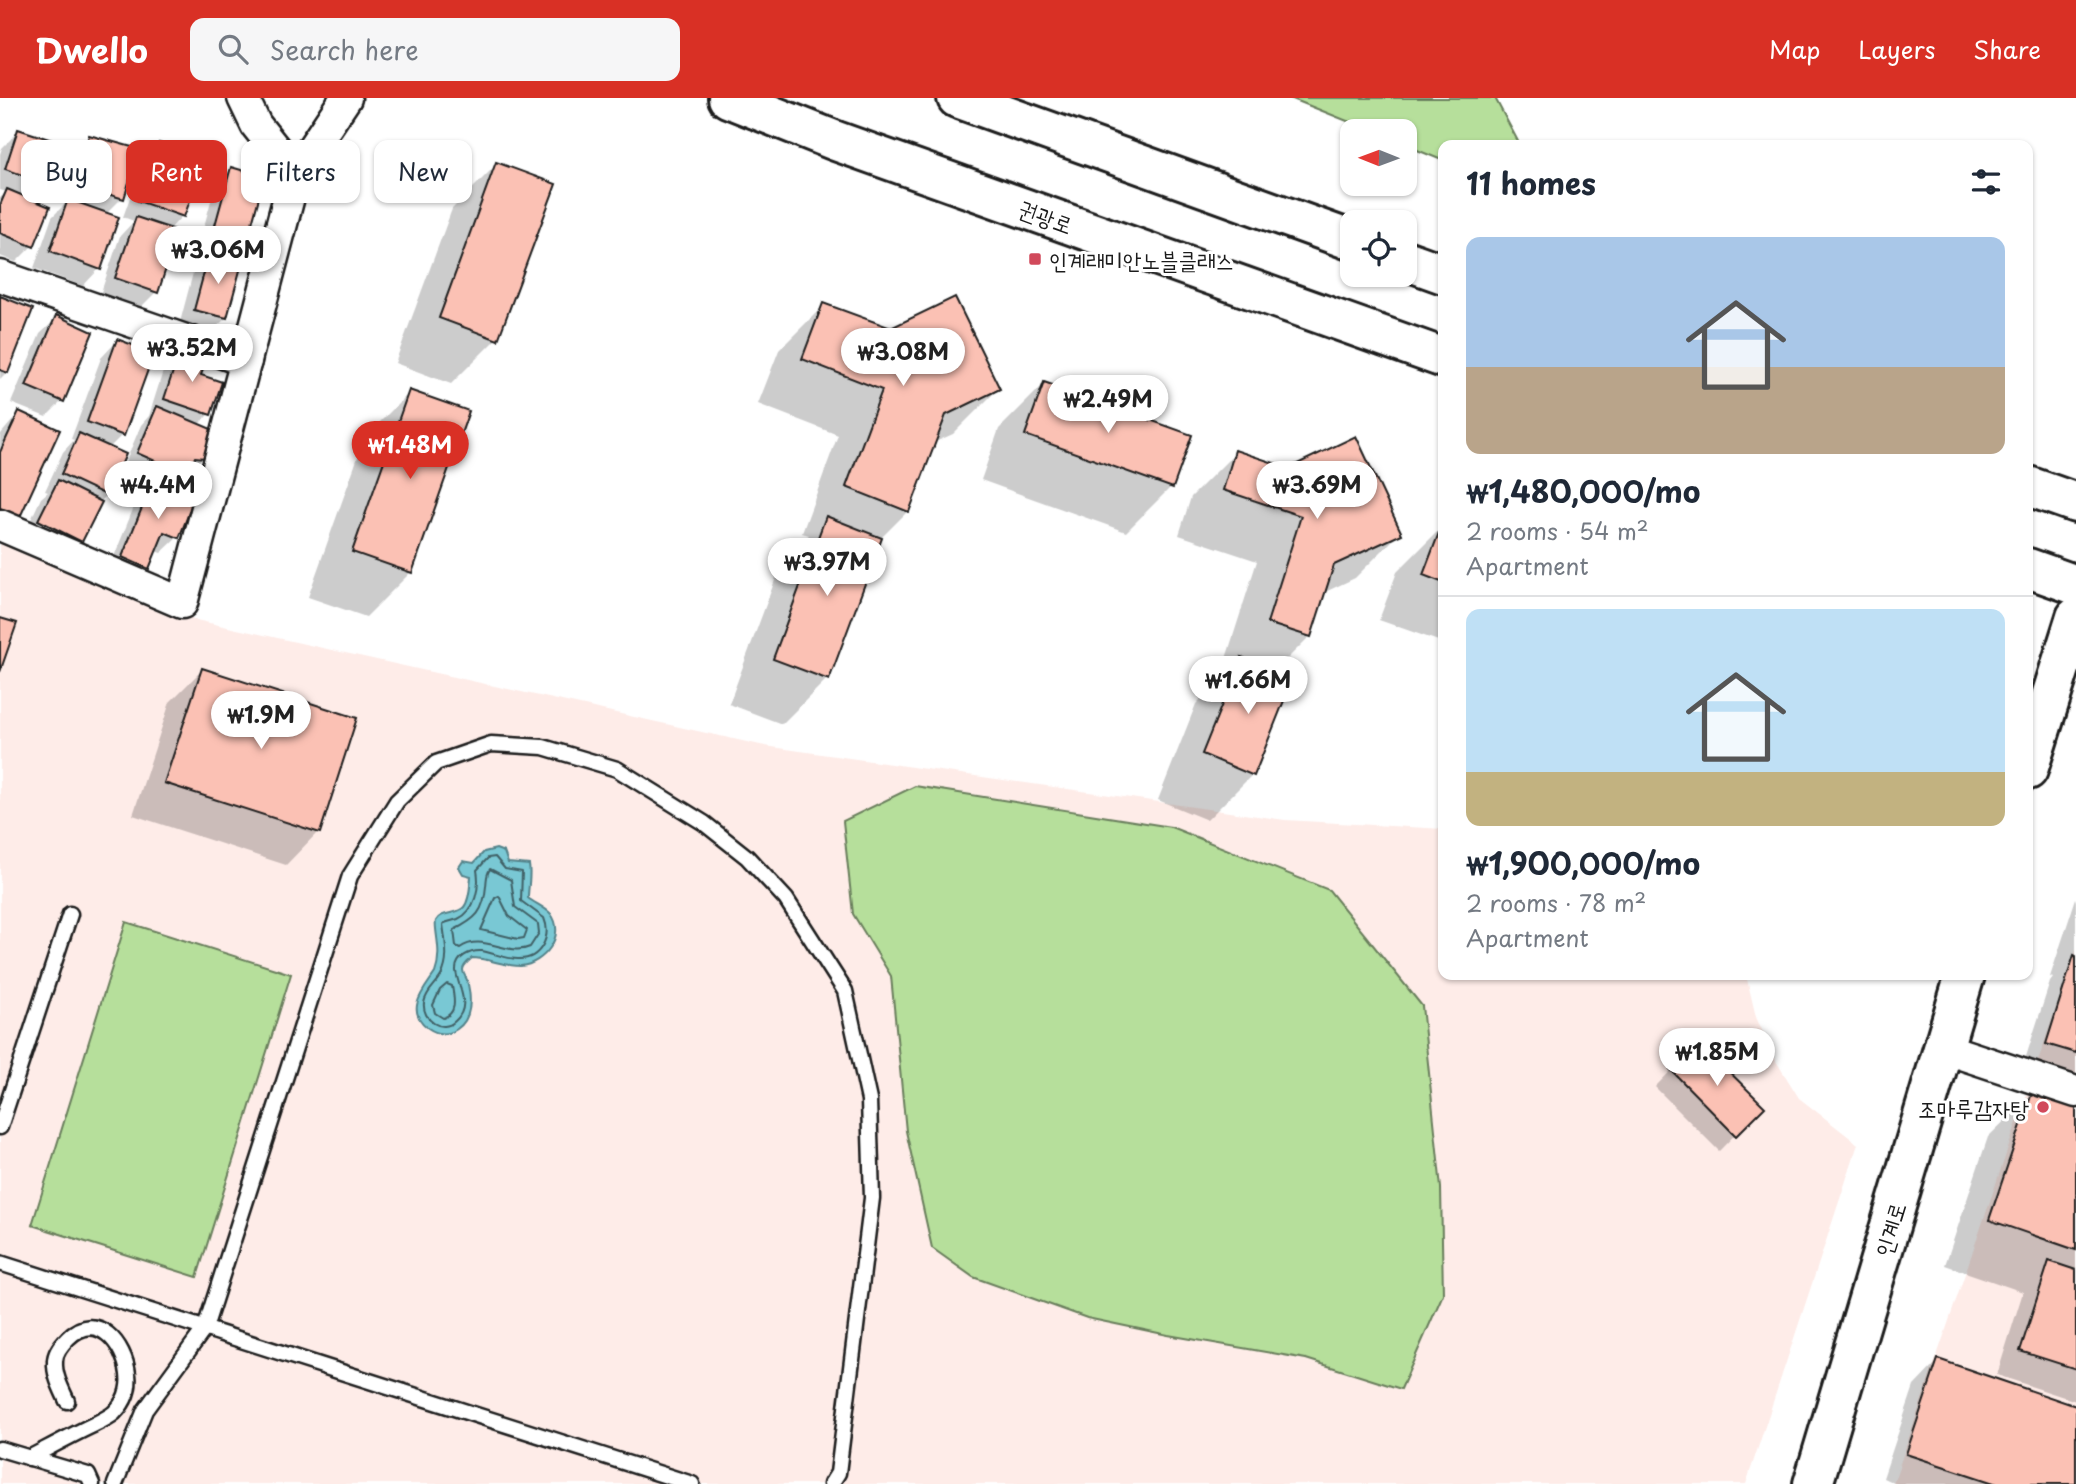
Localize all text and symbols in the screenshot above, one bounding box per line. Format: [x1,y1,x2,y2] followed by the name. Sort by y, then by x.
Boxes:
[190,18,680,81] search box
[35,24,148,74] text: Dwello
[214,30,252,68] icon: search
[270,30,419,69] text: Search here
[1769,31,1820,67] text: Map
[1858,31,1935,67] text: Layers
[1973,31,2041,67] text: Share
[1340,119,1418,196] north arrow
[1340,119,1417,287] map controls
[21,140,112,203] chip: Buy
[126,140,227,203] chip: Rent
[241,140,360,203] chip: Filters
[374,140,472,203] chip: New
[1466,160,1596,205] text: 11 homes
[1967,163,2005,201] icon: filters
[1014,190,1078,242] street label: 권광로
[1340,210,1417,287] button: locate
[161,226,275,286] pin: ₩3.06M
[171,231,265,266] text: ₩3.06M
[1049,242,1234,277] place label: 인계래미안노블클래스
[1027,251,1043,267] marker: 인계래미안노블클래스
[1673,282,1799,408] icon: home
[135,324,249,384] pin: ₩3.52M
[846,328,960,388] pin: ₩3.08M
[147,329,237,364] text: ₩3.52M
[857,333,949,368] text: ₩3.08M
[1051,376,1165,435] pin: ₩2.49M
[1063,380,1153,415] text: ₩2.49M
[353,422,467,481] pin: ₩1.48M
[368,426,452,461] text: ₩1.48M
[109,462,207,521] pin: ₩4.4M
[1260,462,1374,521] pin: ₩3.69M
[120,466,196,501] text: ₩4.4M
[1272,466,1362,501] text: ₩3.69M
[1466,468,1700,513] text: ₩1,480,000/mo
[1466,513,1649,548] text: 2 rooms · 54 m²
[770,538,884,598] pin: ₩3.97M
[784,543,870,578] text: ₩3.97M
[1466,548,1589,583] text: Apartment
[1673,654,1799,780] icon: home
[1191,656,1305,716] pin: ₩1.66M
[1205,661,1291,696] text: ₩1.66M
[212,692,310,751] pin: ₩1.9M
[227,696,295,731] text: ₩1.9M
[1466,840,1700,885] text: ₩1,900,000/mo
[1466,885,1646,920] text: 2 rooms · 78 m²
[1466,920,1589,955] text: Apartment
[1660,1028,1774,1088] pin: ₩1.85M
[1675,1033,1759,1068] text: ₩1.85M
[1918,1090,2029,1125] place label: 조마루감자탕
[2035,1099,2051,1115] marker: 조마루감자탕
[1864,1197,1914,1261] street label: 인계로

